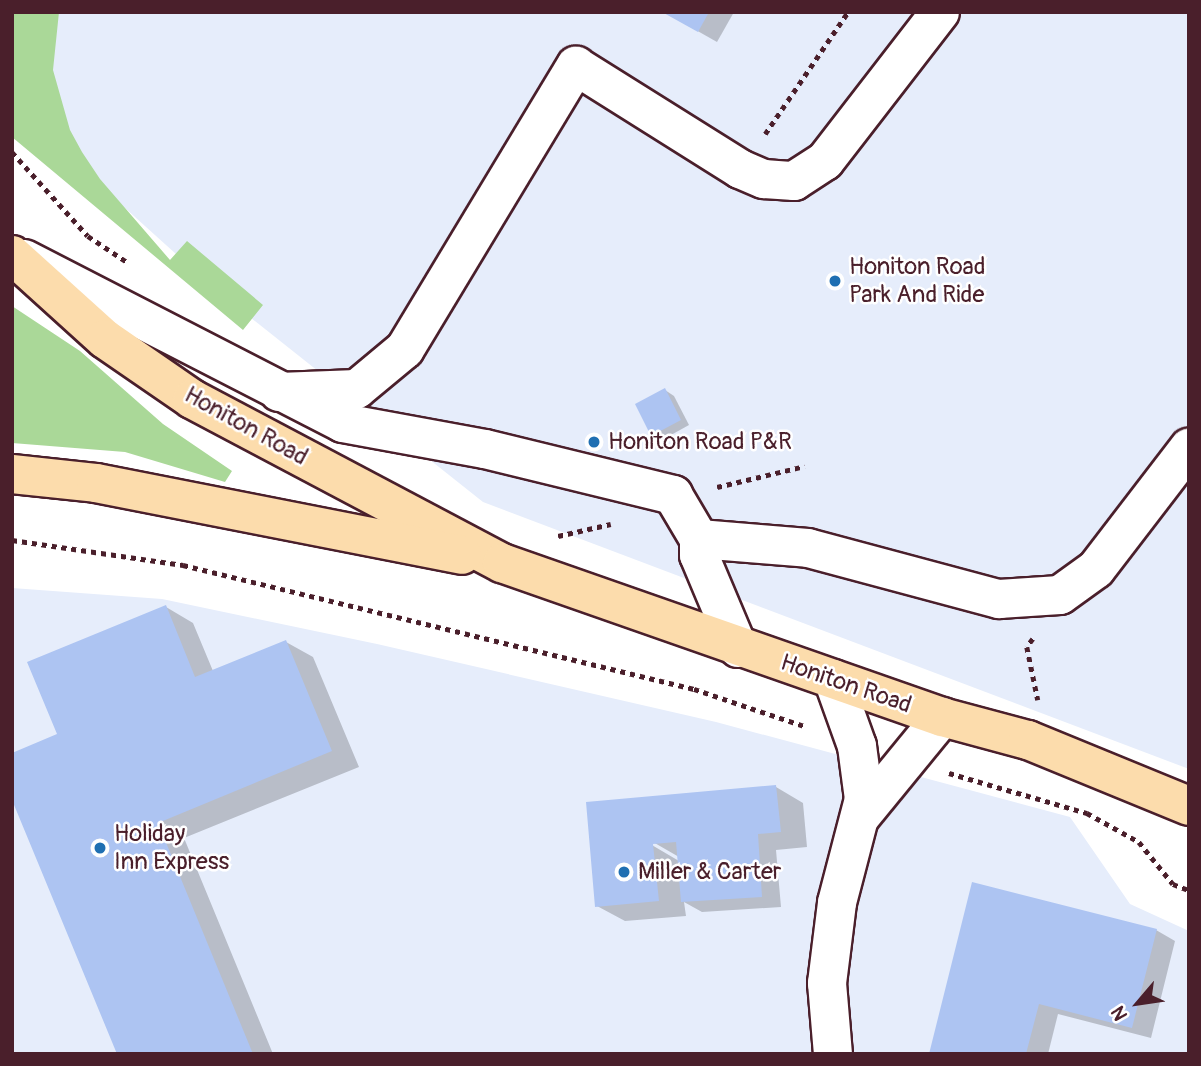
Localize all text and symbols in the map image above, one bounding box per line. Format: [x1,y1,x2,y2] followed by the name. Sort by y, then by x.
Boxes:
[849,253,986,309] place label: Honiton Road Park And Ride
[827,273,843,289] marker: Honiton Road Park And Ride
[179,380,313,472] street label: Honiton Road
[608,428,792,456] place label: Honiton Road P&R
[586,434,602,450] marker: Honiton Road P&R
[777,648,915,720] street label: Honiton Road
[114,820,229,876] place label: Holiday Inn Express
[92,840,108,856] marker: Holiday Inn Express
[638,858,781,886] place label: Miller & Carter
[616,864,632,880] marker: Miller & Carter
[1103,968,1173,1038] north arrow
[1106,1002,1133,1025] text: N

